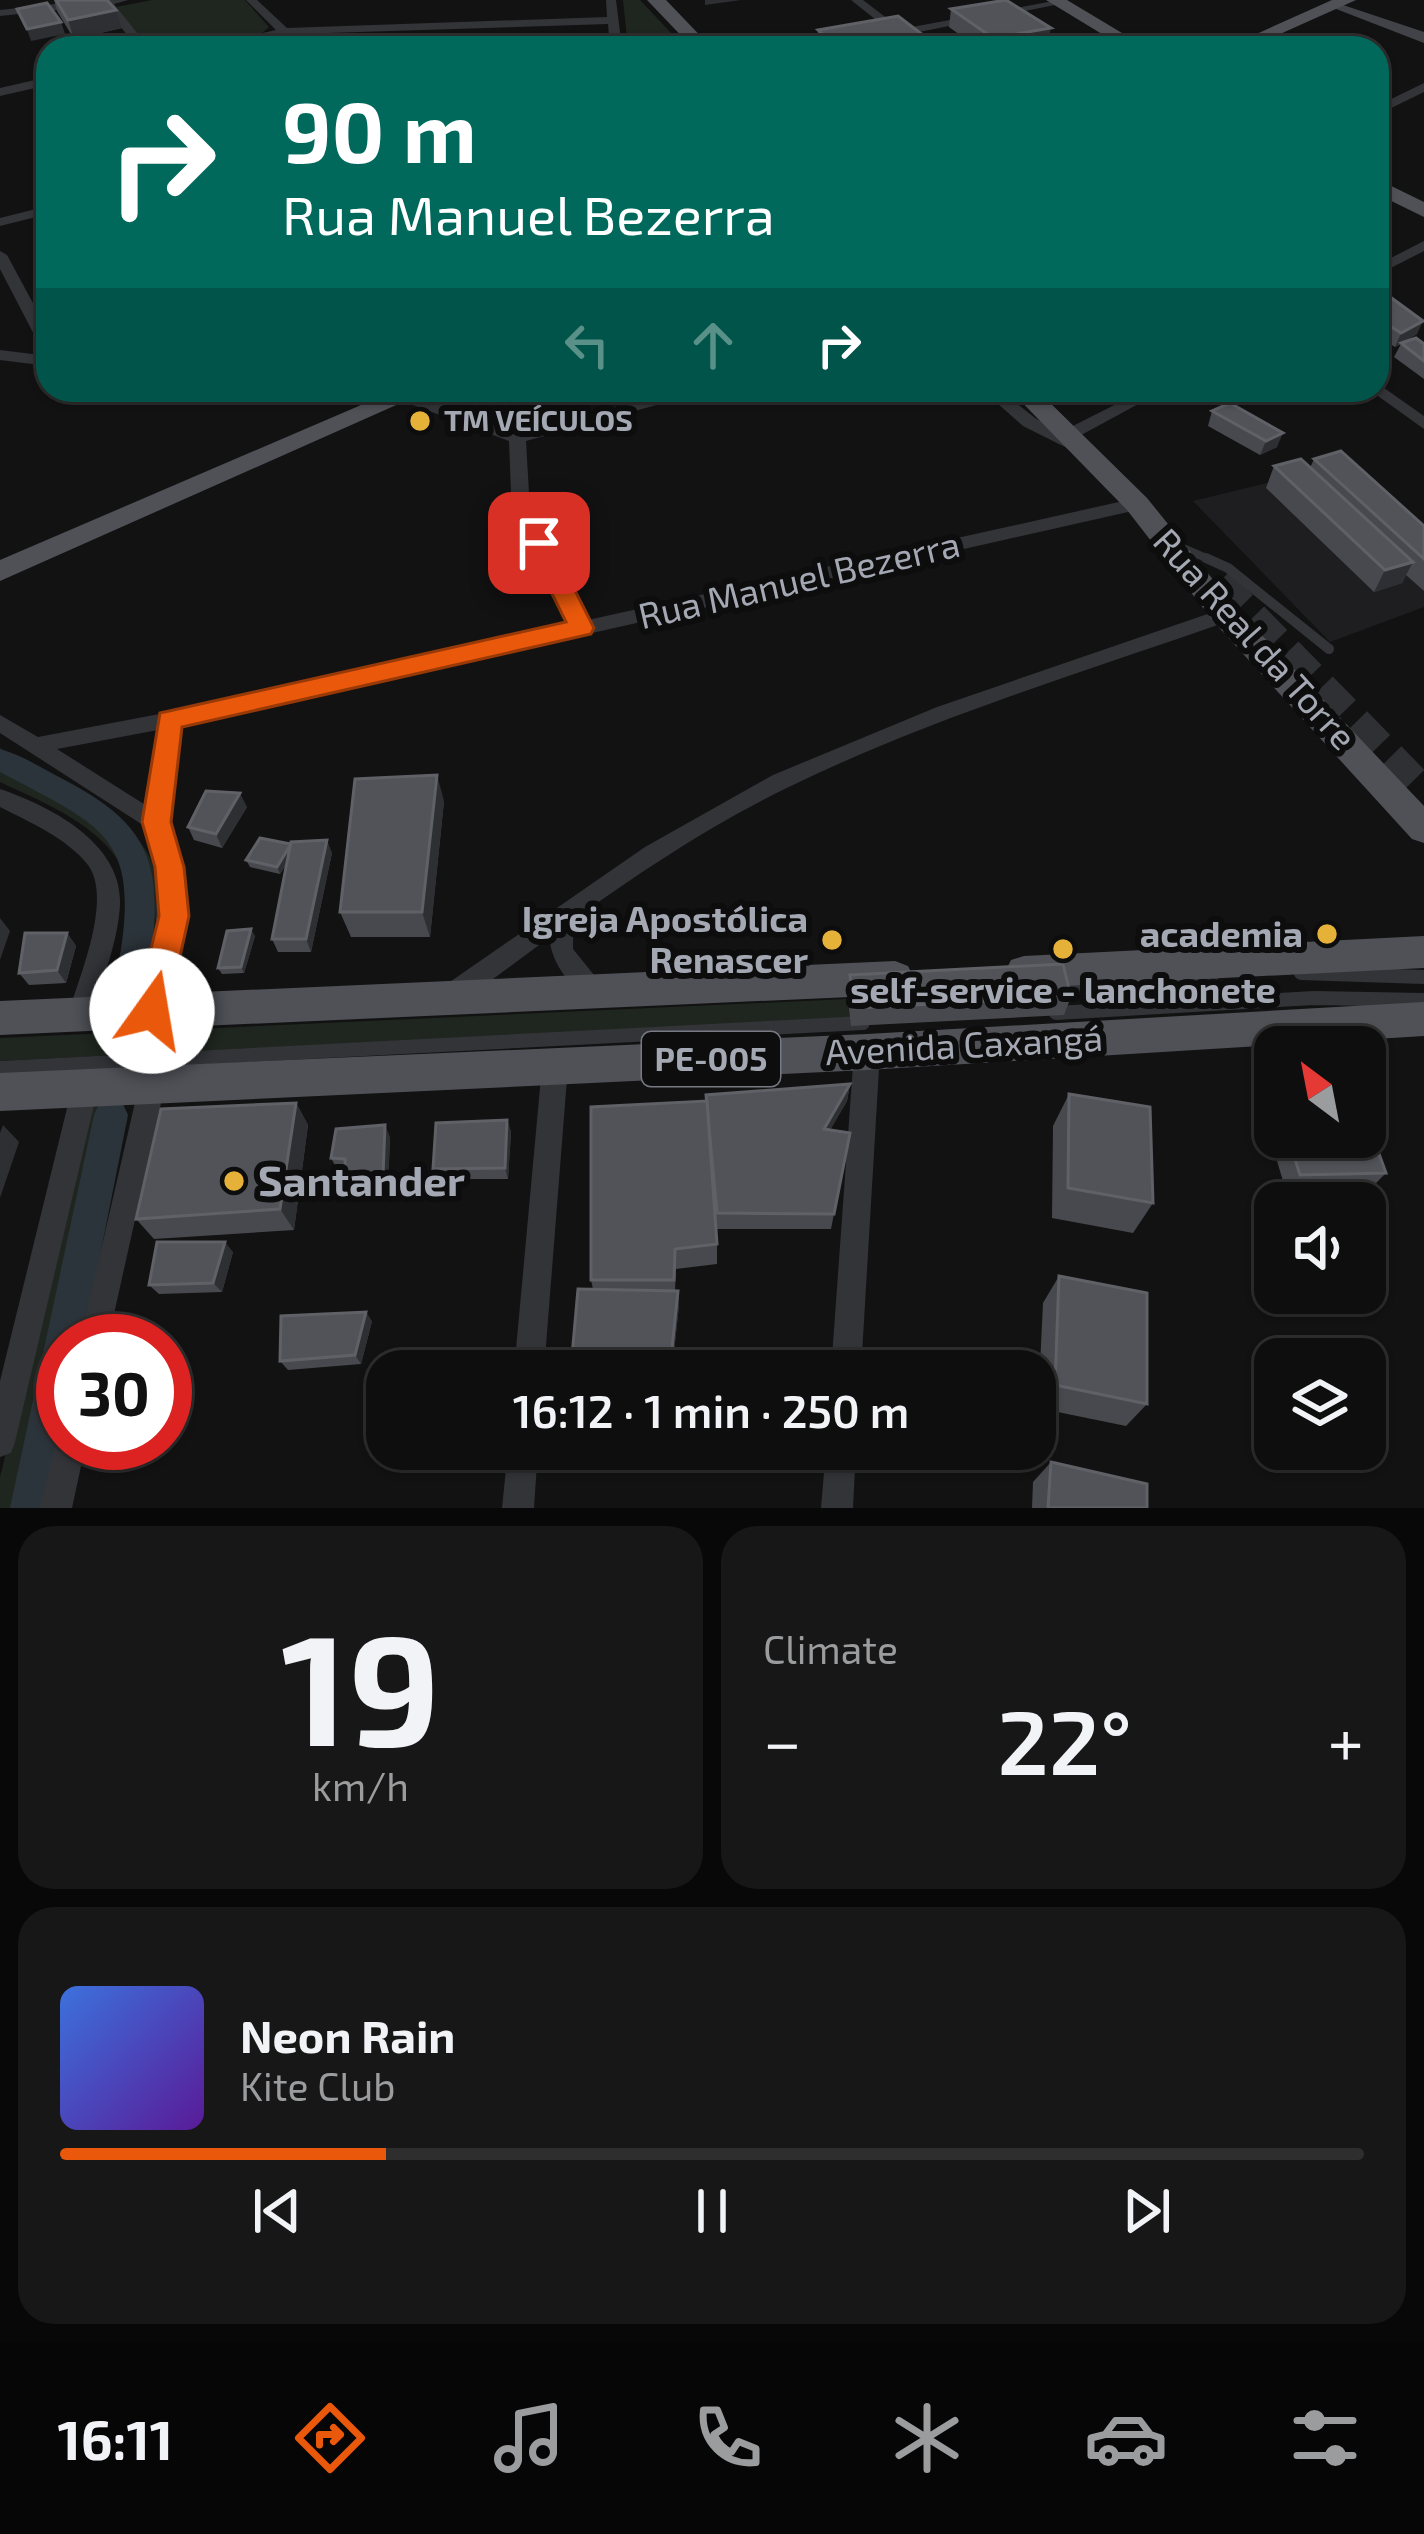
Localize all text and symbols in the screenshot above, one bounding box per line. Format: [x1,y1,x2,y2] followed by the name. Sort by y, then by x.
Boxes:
[282,79,477,180] text: 90 m
[84,84,240,240] icon: right
[282,181,775,246] text: Rua Manuel Bezerra
[554,312,620,378] icon: left
[680,312,746,378] icon: ahead
[806,312,872,378] icon: right
[444,401,633,437] place label: TM VEÍCULOS
[407,408,433,434] marker: TM VEÍCULOS
[488,492,590,594] pin
[506,510,572,576] icon: arrive
[1146,519,1367,757] street label: Rua Real da Torre
[634,521,964,636] street label: Rua Manuel Bezerra
[522,896,809,980] place label: Igreja Apostólica Renascer
[1140,911,1303,954] place label: academia
[1314,921,1340,947] marker: academia
[819,927,845,953] marker: Igreja Apostólica Renascer
[1050,936,1076,962] marker: self-service - lanchonete
[89,948,215,1074] position arrow
[850,967,1276,1010] place label: self-service - lanchonete
[824,1015,1104,1072] street label: Avenida Caxangá
[1254,1026,1386,1158] north arrow
[1254,1026,1386,1470] map controls
[642,1032,780,1086] road number: PE-005
[258,1154,465,1204] place label: Santander
[221,1168,247,1194] marker: Santander
[1254,1182,1386,1314] button: sound
[36,1314,192,1470] speed limit sign: 30
[1254,1338,1386,1470] button: layers
[513,1383,909,1437] text: 16:12 · 1 min · 250 m
[281,1590,440,1777] text: 19
[763,1625,898,1672] text: Climate
[997,1685,1132,1793] text: 22°
[763,1700,802,1779] text: −
[1328,1700,1364,1779] text: +
[312,1762,409,1809] text: km/h
[240,2008,455,2062] text: Neon Rain
[240,2062,396,2109] text: Kite Club
[244,2178,310,2244] icon: previous
[679,2178,745,2244] icon: pause
[1114,2178,1180,2244] icon: next
[288,2396,372,2480] icon: directions
[487,2396,571,2480] icon: music
[686,2396,770,2480] icon: phone
[885,2396,969,2480] icon: climate
[1084,2396,1168,2480] icon: car
[1283,2396,1367,2480] icon: filters
[57,2406,173,2471] text: 16:11

